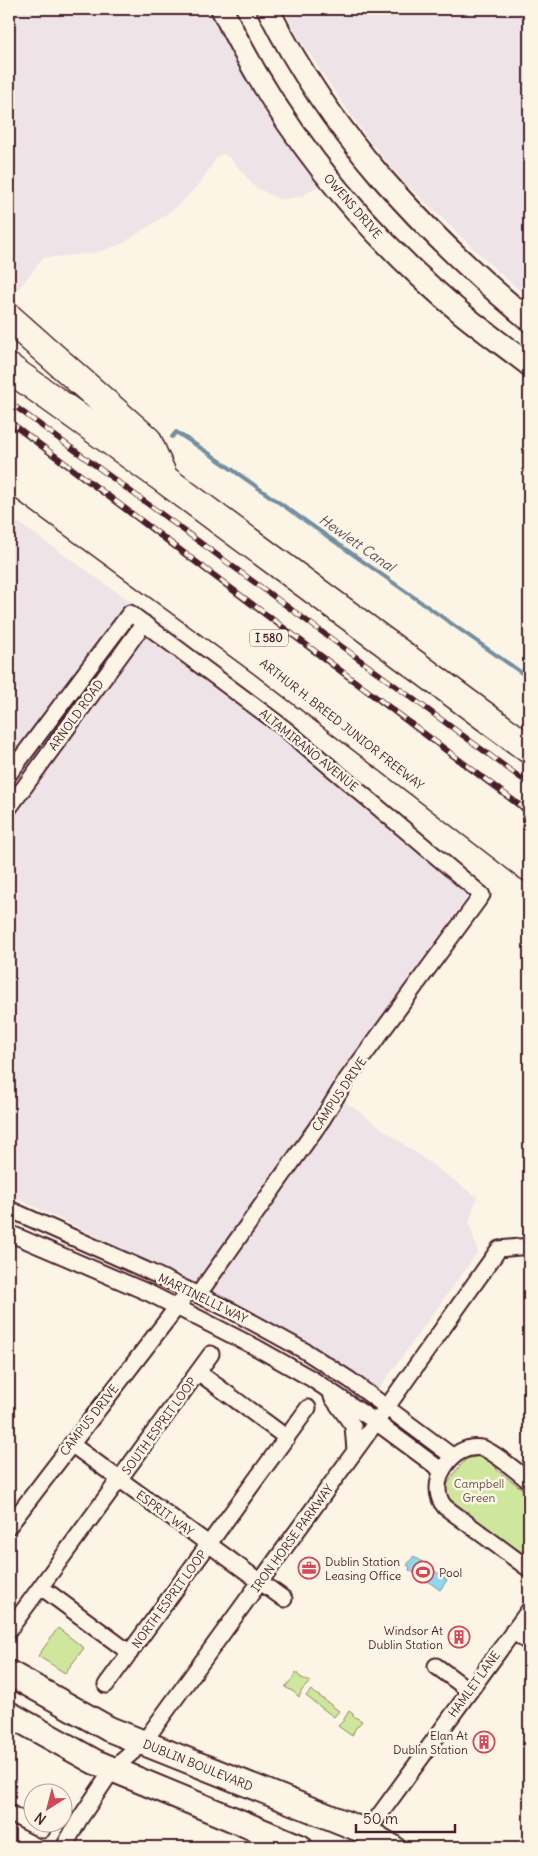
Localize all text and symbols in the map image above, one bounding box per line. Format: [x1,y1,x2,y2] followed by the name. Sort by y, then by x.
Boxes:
[321,171,385,241] street label: OWENS DRIVE
[316,510,400,577] water label: Hewlett Canal
[250,630,288,646] road number: I 580
[257,655,427,793] street label: ARTHUR H. BREED JUNIOR FREEWAY
[45,677,107,753] street label: ARNOLD ROAD
[257,706,361,794] street label: ALTAMIRANO AVENUE
[309,1054,369,1134] street label: CAMPUS DRIVE
[156,1270,250,1326] street label: MARTINELLI WAY
[119,1374,199,1478] street label: SOUTH ESPRIT LOOP
[57,1381,121,1459] street label: CAMPUS DRIVE
[454,1476,504,1505] park label: Campbell Green
[248,1481,336,1595] street label: IRON HORSE PARKWAY
[133,1487,197,1539] street label: ESPRIT WAY
[128,1547,210,1651] street label: NORTH ESPRIT LOOP
[325,1554,401,1583] place label: Dublin Station Leasing Office
[297,1556,321,1580] office icon: Dublin Station Leasing Office
[411,1560,435,1584] sports icon: Pool
[439,1565,462,1580] place label: Pool
[368,1623,443,1652] place label: Windsor At Dublin Station
[447,1625,471,1649] building icon: Windsor At Dublin Station
[445,1648,503,1720] street label: HAMLET LANE
[393,1728,468,1757] place label: Elan At Dublin Station
[472,1730,496,1754] building icon: Elan At Dublin Station
[141,1736,255,1794] street label: DUBLIN BOULEVARD
[22,1784,72,1834] north arrow
[356,1801,454,1833] scale bar
[31,1808,50,1829] text: N
[363,1809,398,1828] text: 50 m

